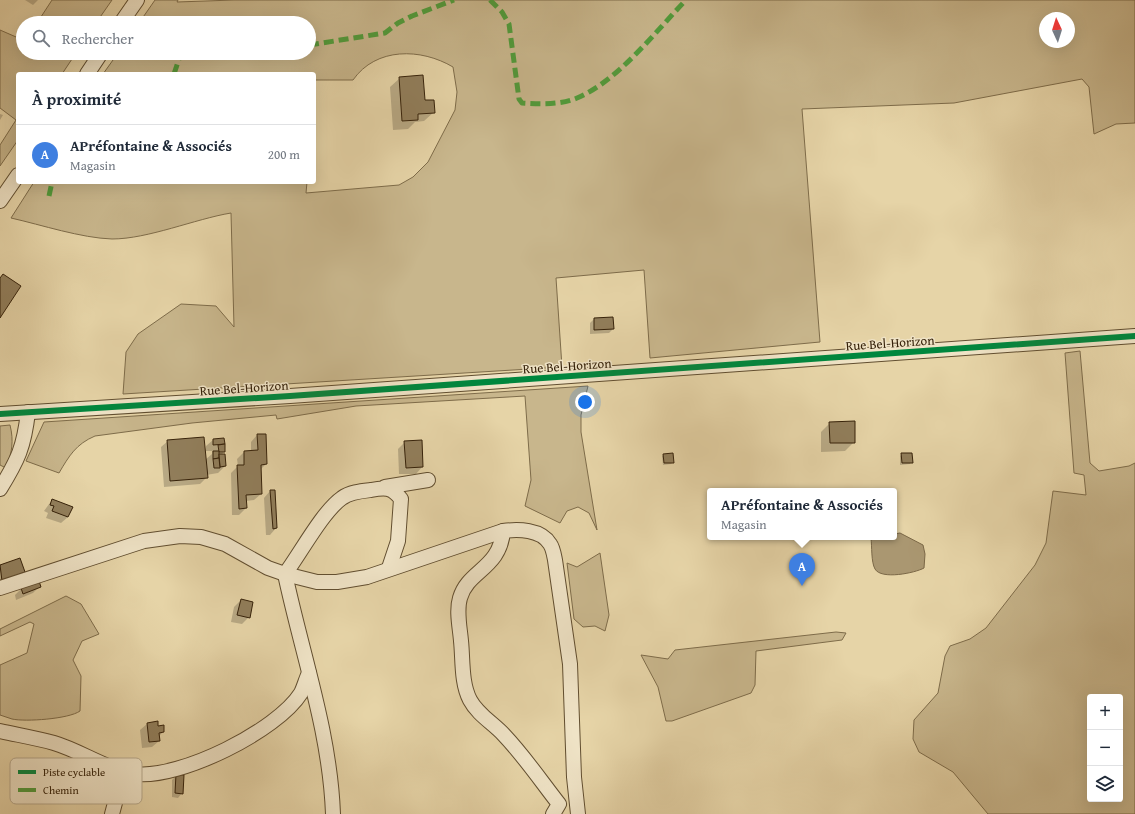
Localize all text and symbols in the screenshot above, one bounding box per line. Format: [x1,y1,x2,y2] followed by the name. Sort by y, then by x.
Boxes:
[1039,12,1075,48] north arrow
[16,16,316,60] search box
[30,27,52,49] icon: search
[62,28,134,49] text: Rechercher
[32,86,121,111] text: À proximité
[70,135,232,156] text: APréfontaine & Associés
[41,145,49,164] text: A
[268,145,300,164] text: 200 m
[70,156,116,175] text: Magasin
[845,330,936,356] street label: Rue Bel-Horizon
[522,353,613,379] street label: Rue Bel-Horizon
[199,375,290,401] street label: Rue Bel-Horizon
[575,392,595,412] your location
[707,488,897,540] popup
[721,494,883,515] text: APréfontaine & Associés
[721,515,767,534] text: Magasin
[789,553,815,586] pin: A
[1087,694,1123,802] map controls
[1087,694,1123,730] button: +
[1087,730,1123,766] button: −
[10,758,142,804] legend
[43,764,105,780] text: Piste cyclable
[1087,766,1123,802] button: layers
[43,782,79,798] text: Chemin

